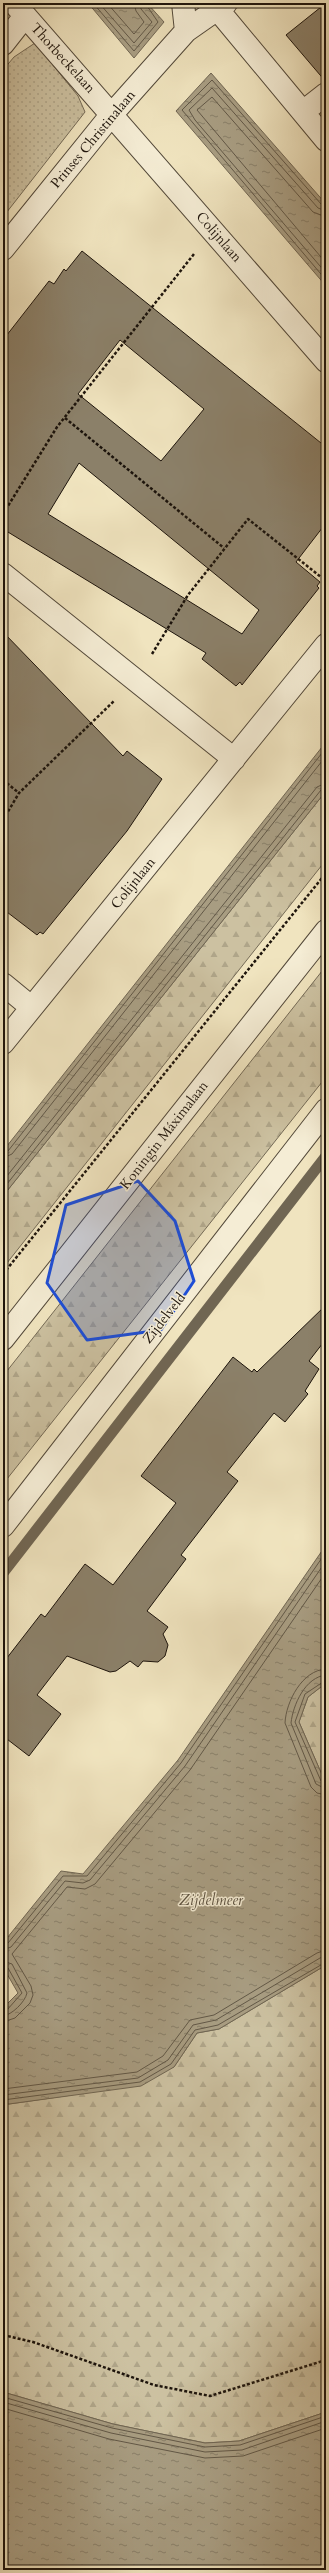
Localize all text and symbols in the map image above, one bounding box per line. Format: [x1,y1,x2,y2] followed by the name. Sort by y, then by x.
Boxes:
[26,19,100,97] street label: Thorbeckelaan
[46,86,140,192] street label: Prinses Christinalaan
[192,208,246,266] street label: Colijnlaan
[106,853,160,913] street label: Colijnlaan
[116,1077,212,1193] street label: Koningin Máximalaan
[138,1288,190,1347] street label: Zijdelveld
[179,1890,244,1910] water label: Zijdelmeer

